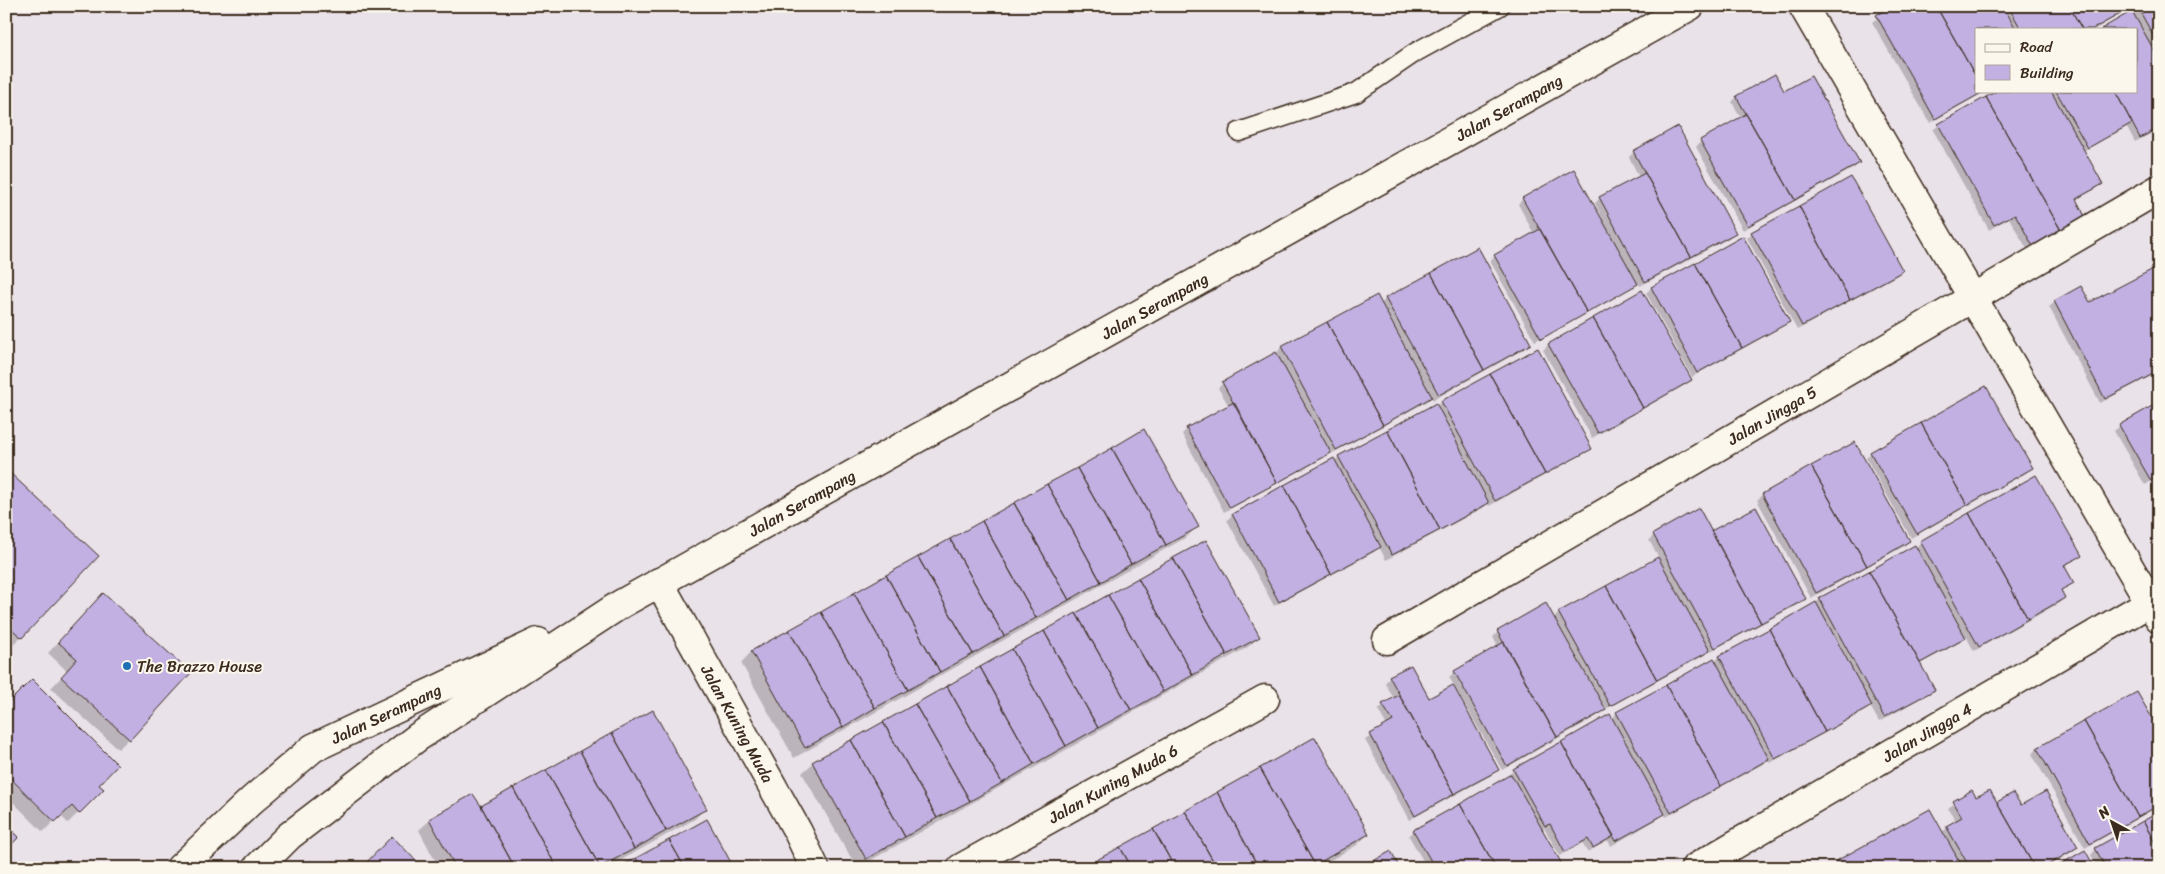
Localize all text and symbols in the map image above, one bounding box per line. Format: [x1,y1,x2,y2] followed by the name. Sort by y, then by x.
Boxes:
[1975,28,2138,92] legend
[2020,34,2053,60] text: Road
[2020,60,2074,86] text: Building
[1449,66,1568,150] street label: Jalan Serampang
[1095,264,1214,348] street label: Jalan Serampang
[1721,378,1823,454] street label: Jalan Jingga 5
[742,461,861,545] street label: Jalan Serampang
[137,652,262,681] place label: The Brazzo House
[692,658,782,788] street label: Jalan Kuning Muda
[121,660,133,672] marker: The Brazzo House
[325,676,446,753] street label: Jalan Serampang
[1876,695,1978,771] street label: Jalan Jingga 4
[1042,736,1184,832] street label: Jalan Kuning Muda 6
[2088,796,2138,846] north arrow
[2091,800,2116,826] text: N

